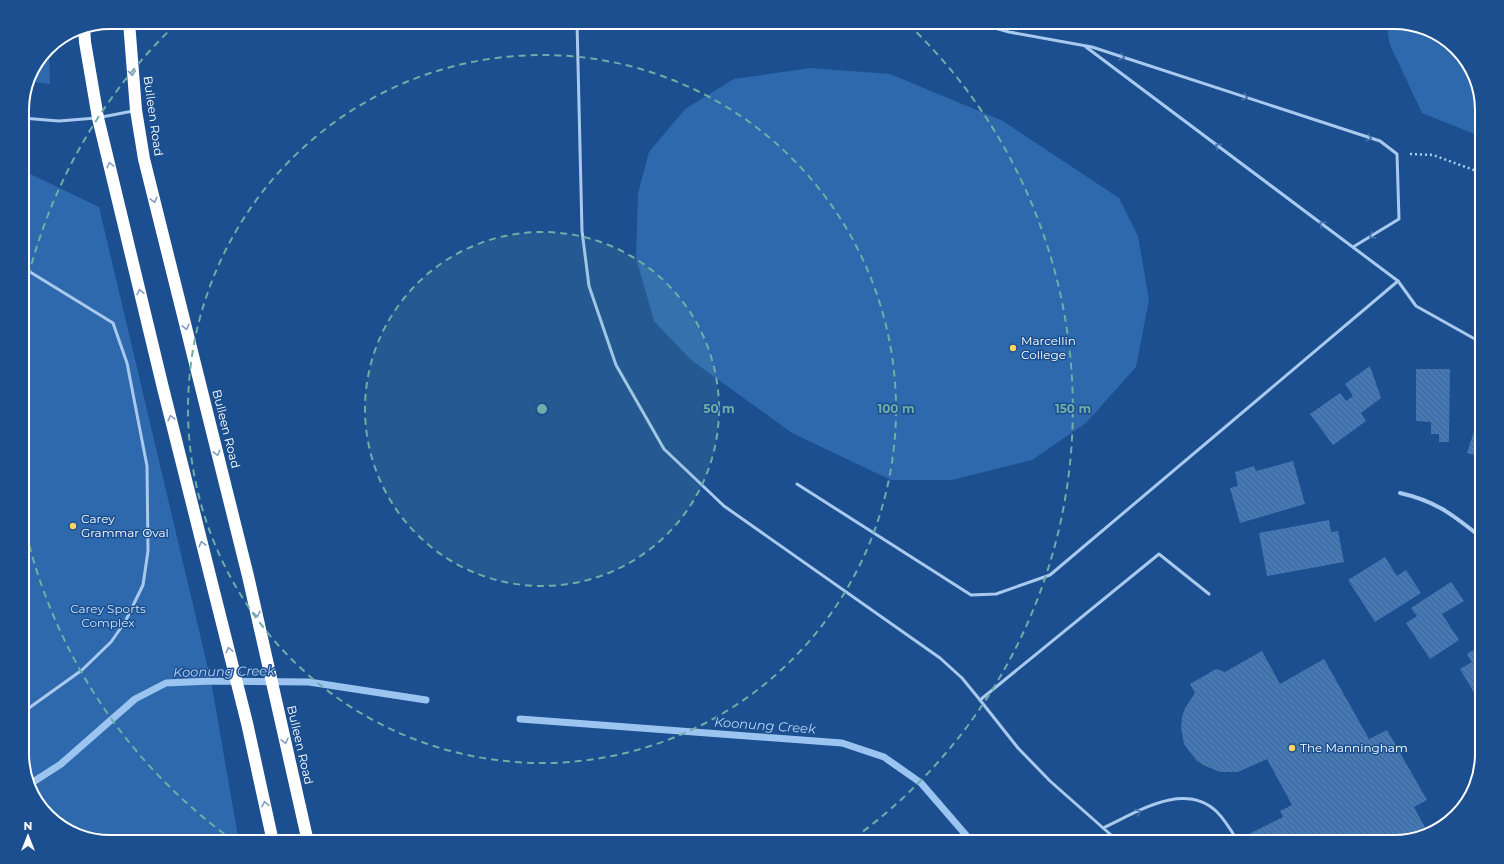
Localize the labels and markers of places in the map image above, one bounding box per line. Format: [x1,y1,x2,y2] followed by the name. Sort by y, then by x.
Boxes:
[1021,333,1076,362] place label: Marcellin College
[1008,343,1018,353] marker: Marcellin College
[535,402,549,416] centre of rings
[81,511,169,540] place label: Carey Grammar Oval
[68,521,78,531] marker: Carey Grammar Oval
[1300,740,1408,755] place label: The Manningham
[1287,743,1297,753] marker: The Manningham

